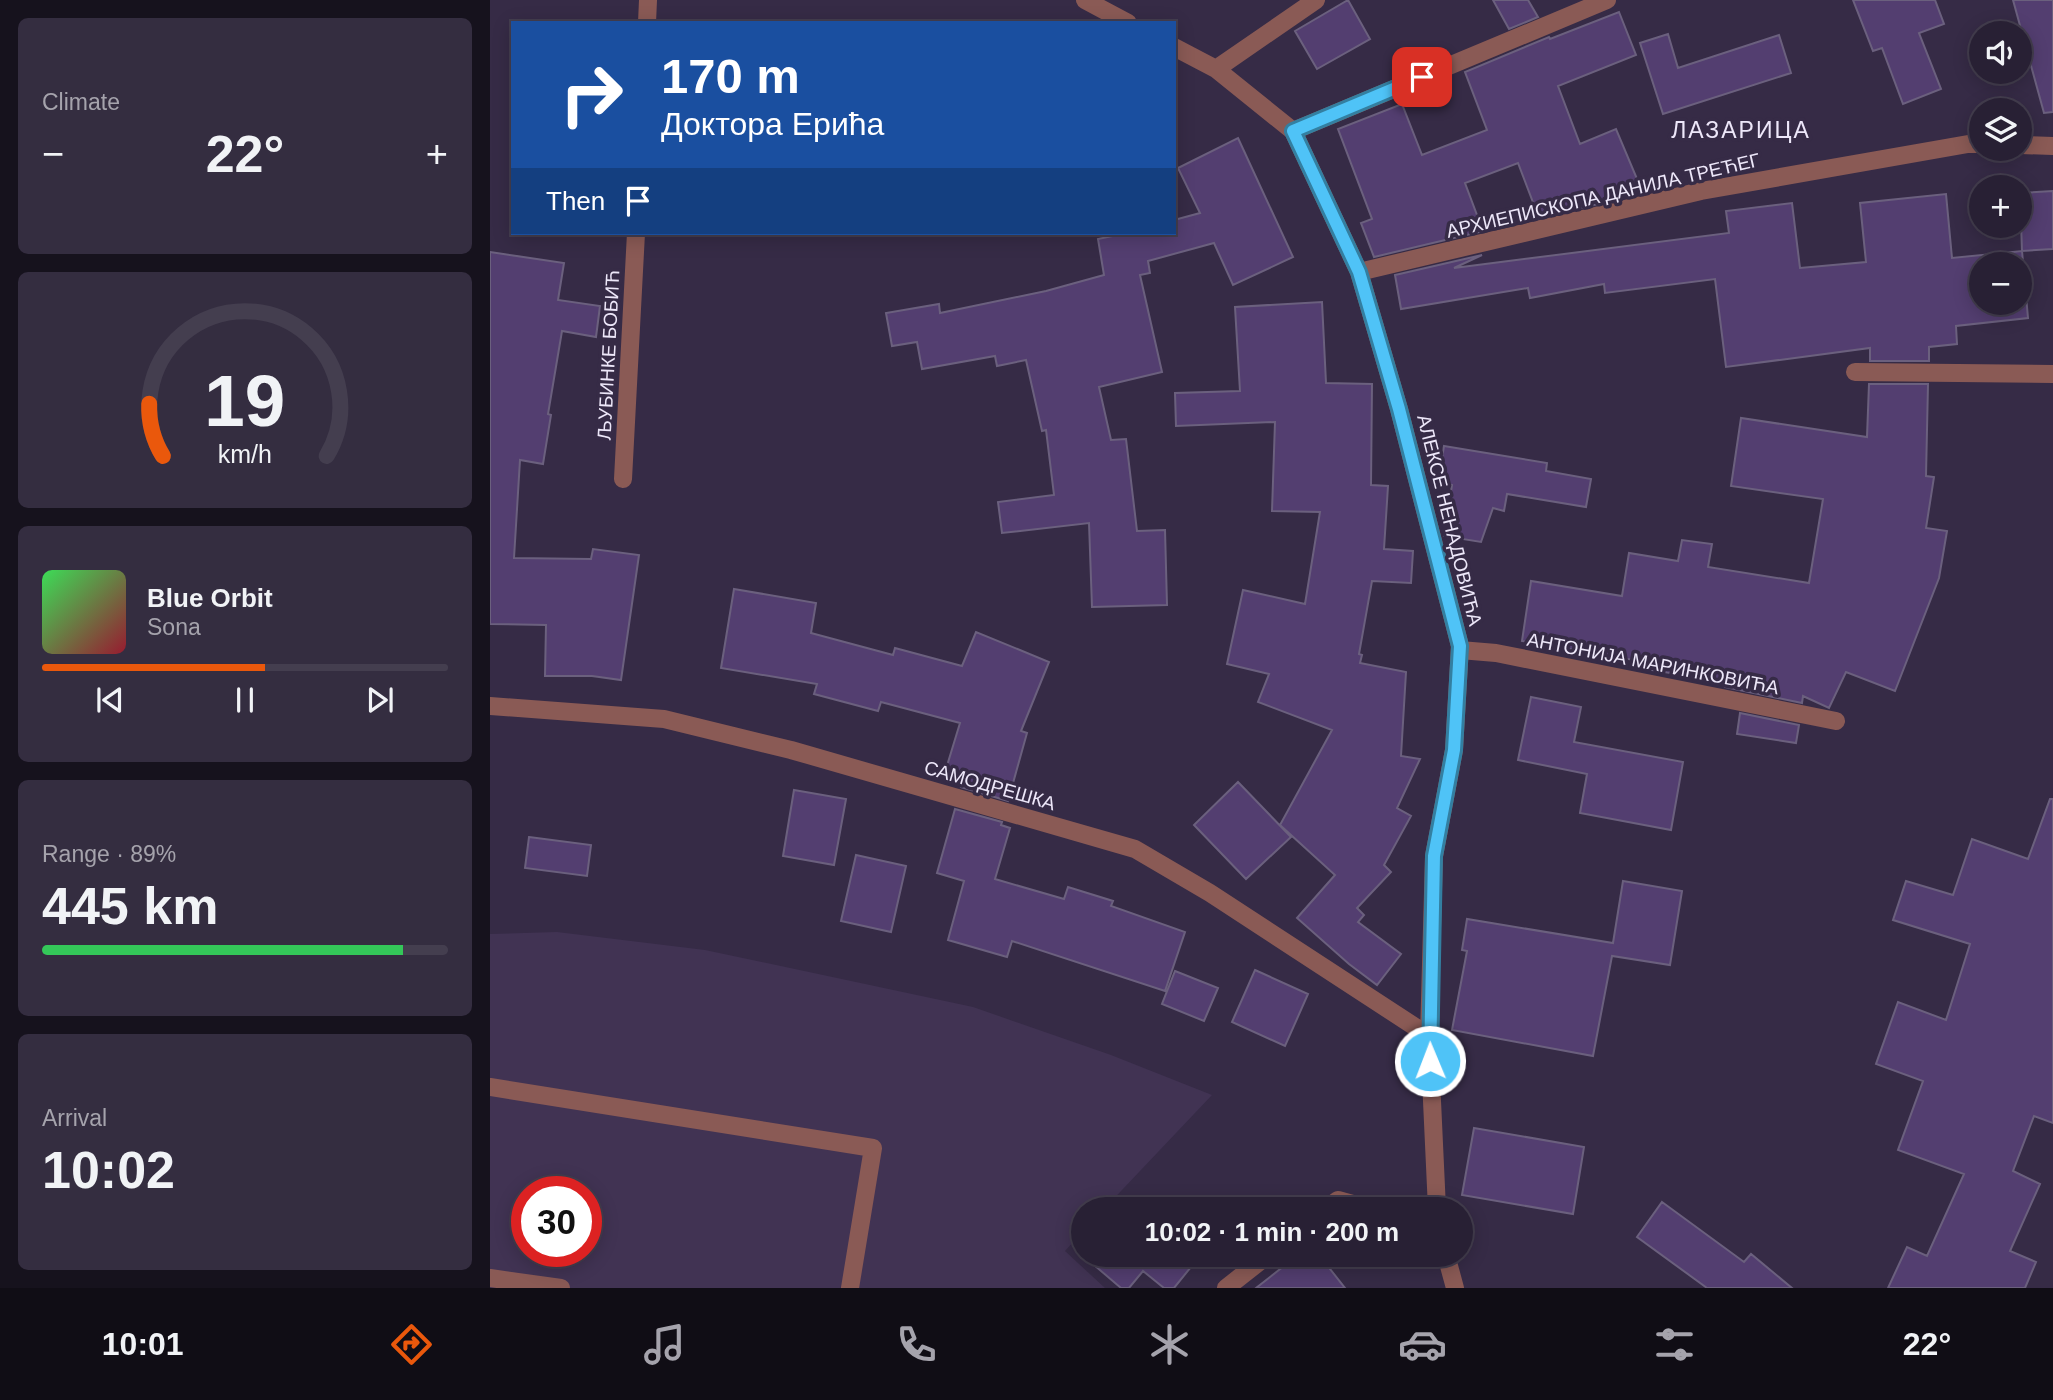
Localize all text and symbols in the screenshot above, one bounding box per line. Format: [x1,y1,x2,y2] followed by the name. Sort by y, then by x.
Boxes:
[1969,21,2032,315] map controls
[1969,21,2032,84] button: sound
[1392,47,1452,107] pin
[546,49,637,140] icon: right
[661,49,800,103] text: 170 m
[1403,58,1441,96] icon: arrive
[42,89,120,115] text: Climate
[1969,98,2032,161] button: layers
[661,106,884,142] text: Доктора Ерића
[1671,117,1811,143] district label: ЛАЗАРИЦА
[206,125,284,183] text: 22°
[42,133,64,175] text: −
[426,133,448,175] text: +
[1444,149,1762,242] street label: АРХИЕПИСКОПА ДАНИЛА ТРЕЋЕГ
[1969,175,2032,238] button: +
[619,182,657,220] icon: arrive
[546,186,605,216] text: Then
[1969,252,2032,315] button: −
[594,269,623,441] street label: ЉУБИНКЕ БОБИЋ
[205,360,285,441] text: 19
[1413,412,1486,628] street label: АЛЕКСЕ НЕНАДОВИЋА
[218,440,272,468] text: km/h
[147,583,273,613] text: Blue Orbit
[147,614,201,640] text: Sona
[1525,629,1781,698] street label: АНТОНИЈА МАРИНКОВИЋА
[91,681,129,719] icon: previous
[226,681,264,719] icon: pause
[361,681,399,719] icon: next
[922,757,1058,814] street label: САМОДРЕШКА
[42,841,176,867] text: Range · 89%
[42,877,218,935] text: 445 km
[1393,1024,1467,1098] position arrow
[42,1105,107,1131] text: Arrival
[42,1141,175,1199] text: 10:02
[511,1176,602,1267] speed limit sign: 30
[1145,1217,1399,1247] text: 10:02 · 1 min · 200 m
[387,1320,436,1369] icon: directions
[640,1320,689,1369] icon: music
[892,1320,941,1369] icon: phone
[1145,1320,1194,1369] icon: climate
[1398,1320,1447,1369] icon: car
[1650,1320,1699,1369] icon: filters
[102,1326,184,1362] text: 10:01
[1903,1326,1951,1362] text: 22°

